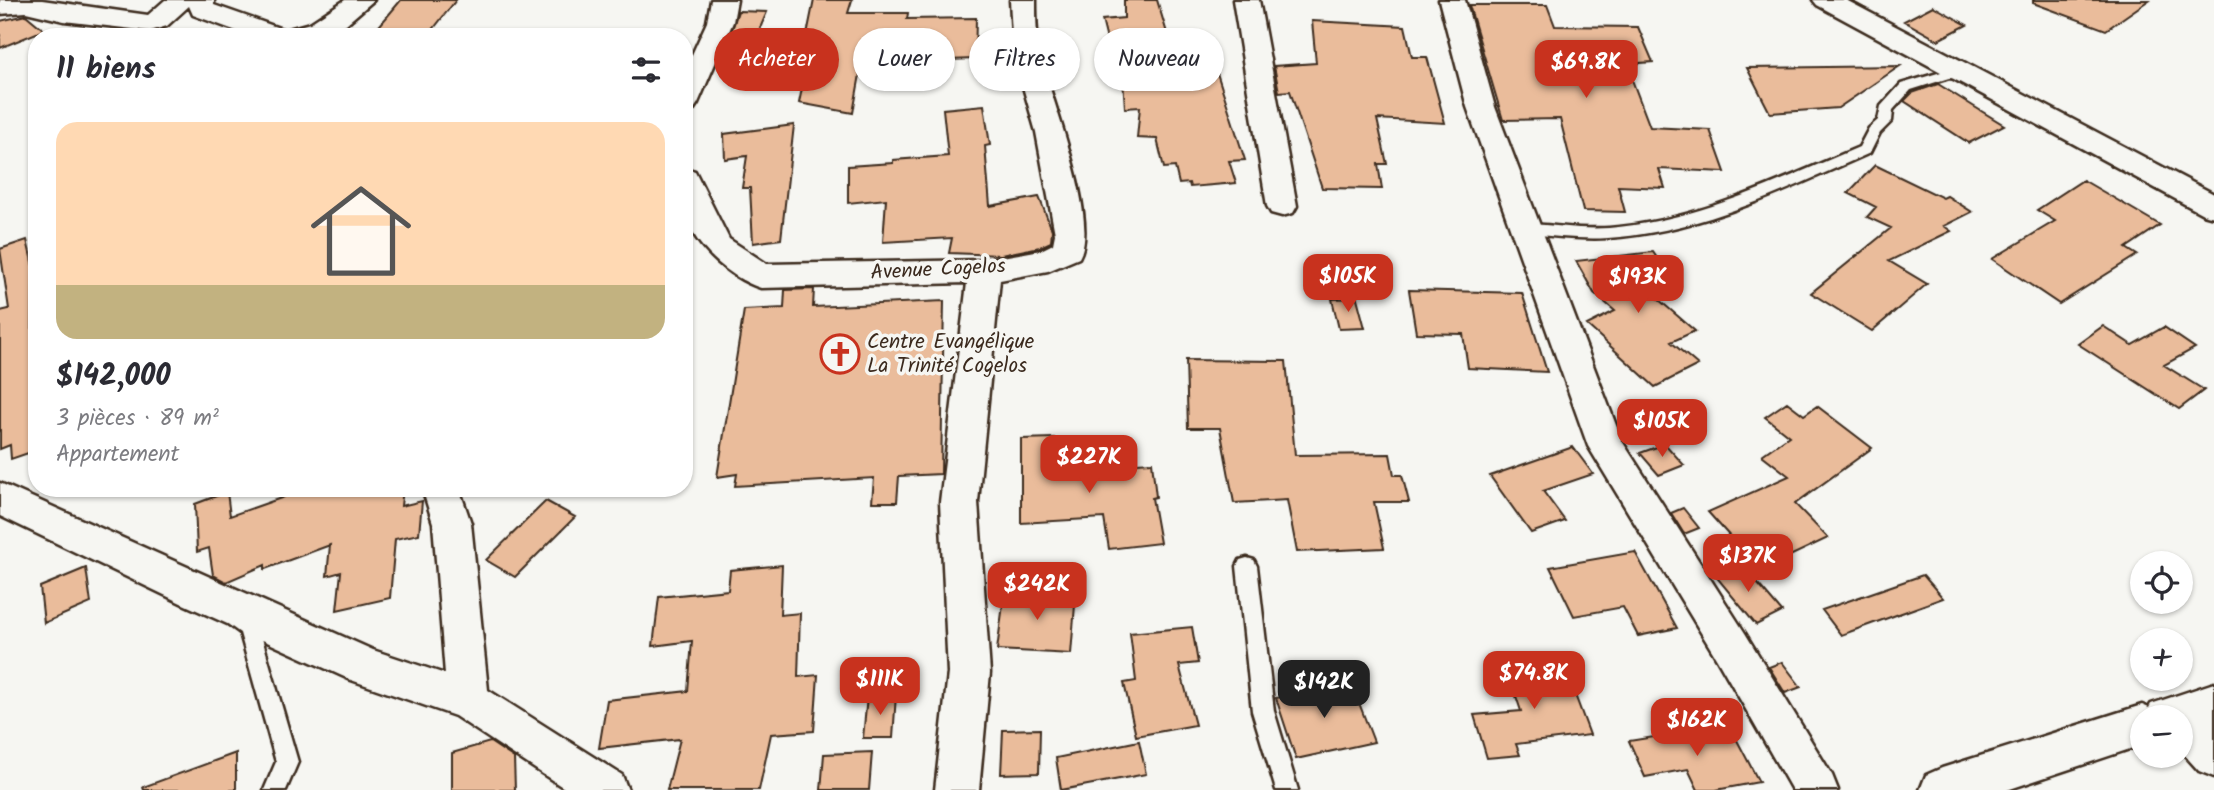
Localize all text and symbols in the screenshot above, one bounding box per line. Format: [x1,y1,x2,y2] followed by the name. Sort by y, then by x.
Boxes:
[714,28,839,91] chip: Acheter
[853,28,955,91] chip: Louer
[969,28,1080,91] chip: Filtres
[1094,28,1224,91] chip: Nouveau
[1529,41,1643,100] pin: $69.8K
[1551,45,1621,81] text: $69.8K
[56,46,156,94] text: 11 biens
[627,51,665,89] icon: filters
[298,168,424,294] icon: home
[870,250,1007,290] street label: Avenue Cogelos
[1299,254,1397,314] pin: $105K
[1589,256,1687,315] pin: $193K
[1319,259,1377,295] text: $105K
[1609,260,1667,296] text: $193K
[867,326,1035,383] place label: Centre Evangélique La Trinité Cogelos
[819,333,861,375] church icon: Centre Evangélique La Trinité Cogelos
[56,353,171,401] text: $142,000
[1613,400,1711,459] pin: $105K
[56,401,219,437] text: 3 pièces · 89 m²
[1633,404,1691,440] text: $105K
[1040,435,1138,495] pin: $227K
[56,437,179,473] text: Appartement
[1056,440,1122,476] text: $227K
[1699,534,1797,594] pin: $137K
[1719,539,1777,575] text: $137K
[2130,551,2193,768] map controls
[2130,551,2193,614] button: locate
[988,562,1086,622] pin: $242K
[1004,567,1070,603] text: $242K
[2130,628,2193,691] button: +
[1477,652,1591,711] pin: $74.8K
[1499,656,1569,692] text: $74.8K
[831,658,929,717] pin: $111K
[1275,660,1373,720] pin: $142K
[856,662,904,698] text: $111K
[1294,665,1354,701] text: $142K
[1648,698,1746,758] pin: $162K
[1667,703,1727,739] text: $162K
[2130,705,2193,768] button: −

